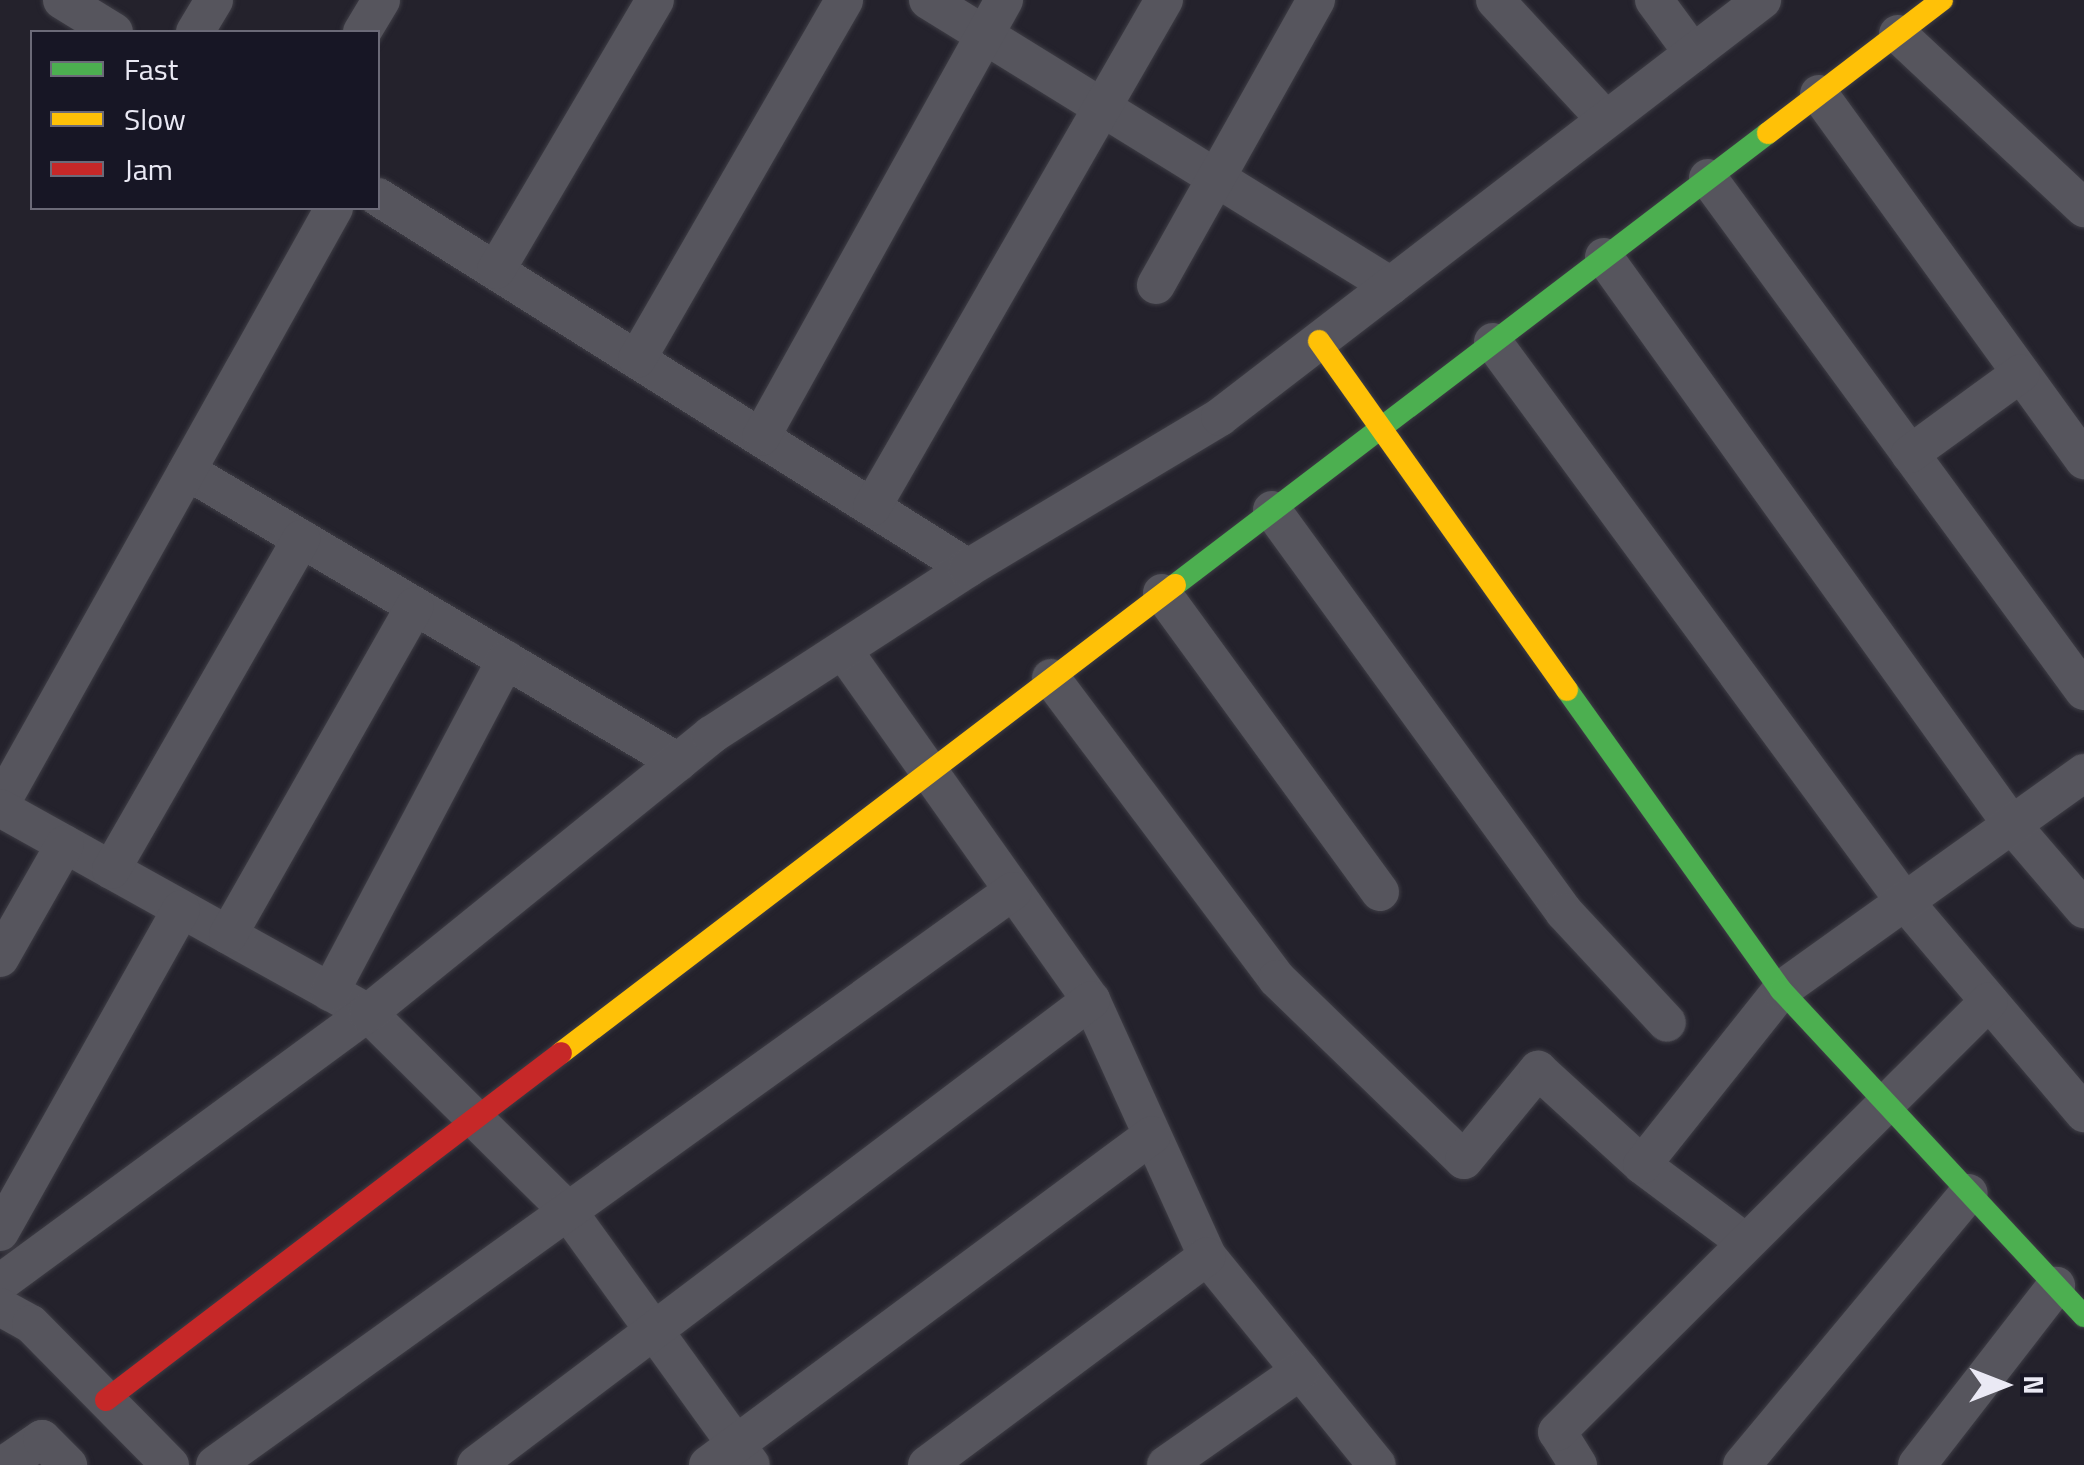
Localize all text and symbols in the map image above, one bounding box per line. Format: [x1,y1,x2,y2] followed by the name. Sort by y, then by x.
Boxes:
[30,30,380,210] legend
[124,46,178,92] text: Fast
[124,96,186,142] text: Slow
[124,146,173,192] text: Jam
[1954,1335,2054,1435] north arrow
[2013,1375,2056,1395] text: N

